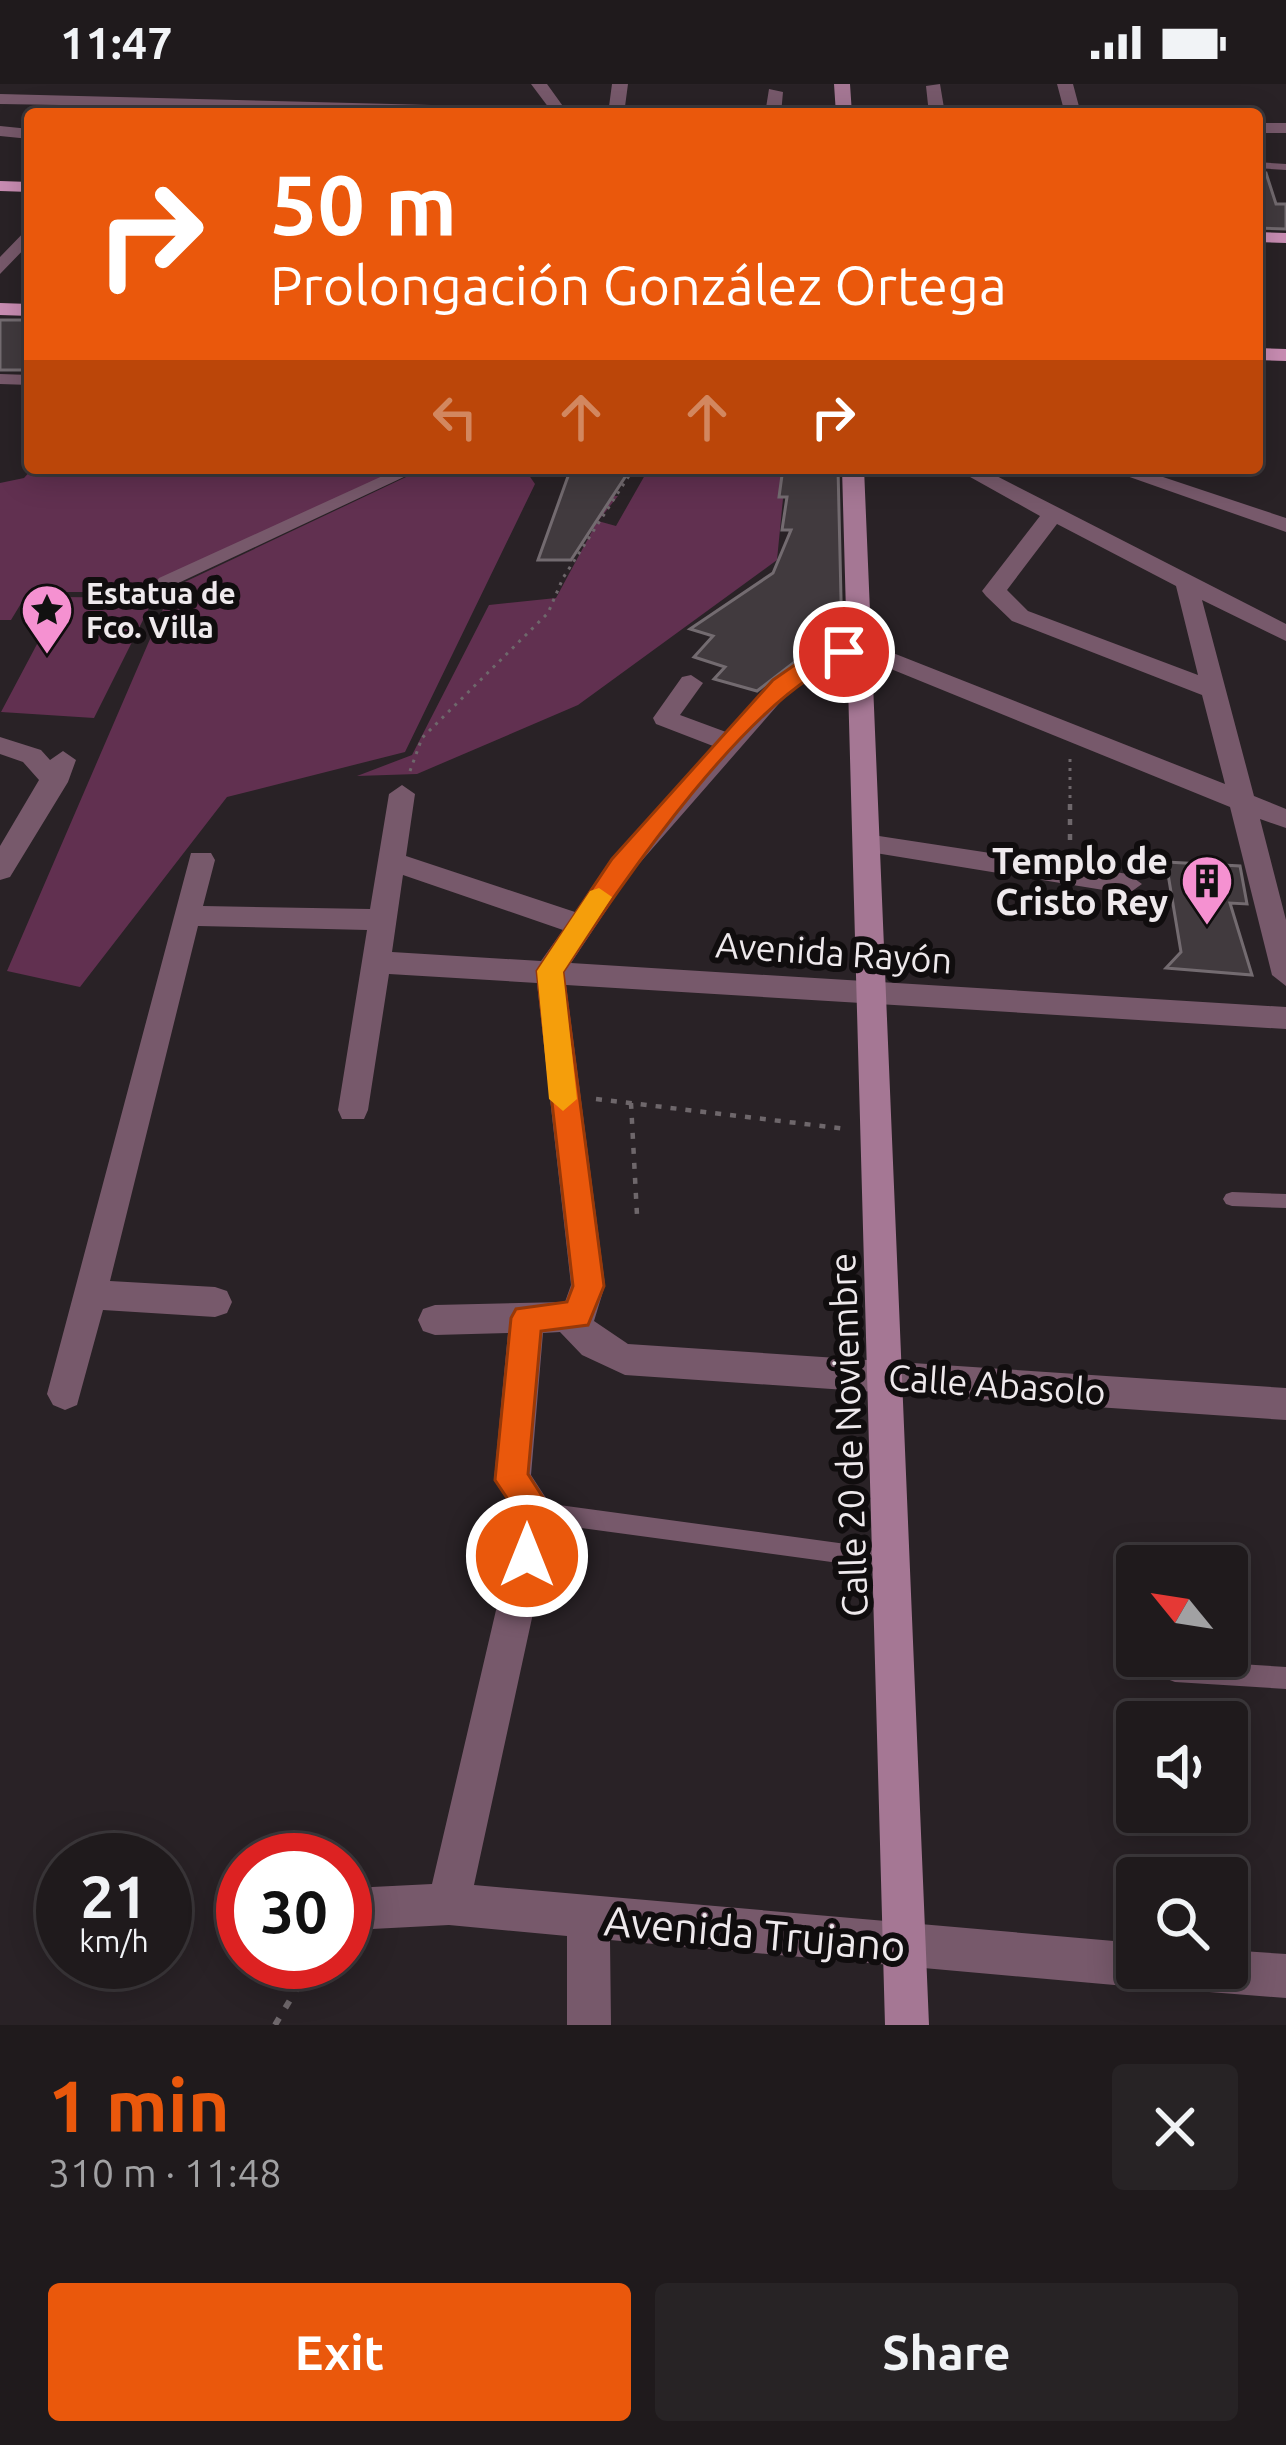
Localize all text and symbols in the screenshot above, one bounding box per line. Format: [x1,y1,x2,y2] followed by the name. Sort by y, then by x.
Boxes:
[60,17,173,68] text: 11:47
[72,156,228,312] icon: right
[270,157,457,251] text: 50 m
[270,255,1007,315] text: Prolongación González Ortega
[422,384,488,450] icon: left
[548,384,614,450] icon: ahead
[674,384,740,450] icon: ahead
[800,384,866,450] icon: right
[86,576,236,644] place label: Estatua de Fco. Villa
[19,582,75,656] place icon: Estatua de Fco. Villa
[793,601,895,703] pin
[811,619,877,685] icon: arrive
[992,840,1168,922] place label: Templo de Cristo Rey
[1179,853,1235,927] building icon: Templo de Cristo Rey
[714,923,954,981] street label: Avenida Rayón
[821,1252,875,1618] street label: Calle 20 de Noviembre
[887,1356,1107,1412] street label: Calle Abasolo
[464,1493,590,1619] position arrow
[1116,1545,1248,1677] north arrow
[1116,1545,1248,1989] map controls
[1116,1701,1248,1833] button: sound
[216,1833,372,1989] speed limit sign: 30
[1116,1857,1248,1989] button: search
[80,1862,148,1929] text: 21
[602,1896,908,1970] street label: Avenida Trujano
[79,1924,149,1958] text: km/h
[1112,2064,1238,2190] button: close
[48,2065,230,2146] text: 1 min
[48,2151,282,2194] text: 310 m · 11:48
[48,2283,631,2421] button: Exit
[655,2283,1238,2421] button: Share

